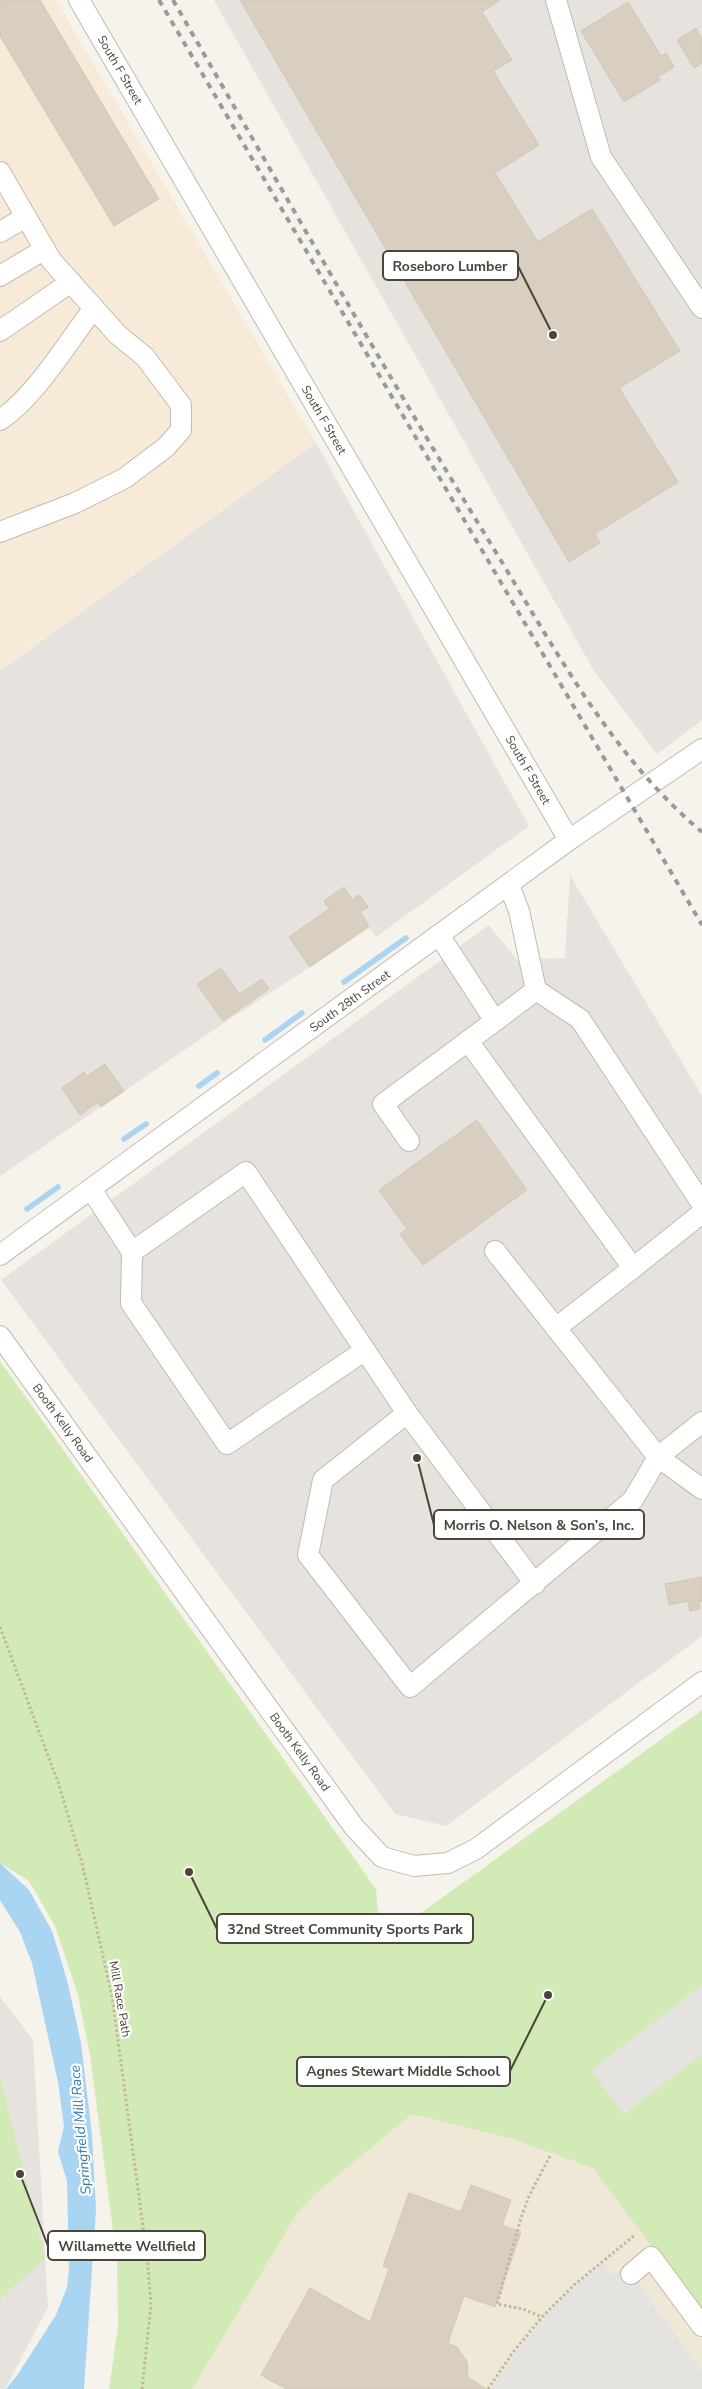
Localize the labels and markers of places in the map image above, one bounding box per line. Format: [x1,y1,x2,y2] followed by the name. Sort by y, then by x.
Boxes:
[383,251,518,280] callout: Roseboro Lumber
[434,1510,644,1539] callout: Morris O. Nelson & Son’s, Inc.
[217,1914,473,1943] callout: 32nd Street Community Sports Park
[297,2057,510,2086] callout: Agnes Stewart Middle School
[48,2231,205,2260] callout: Willamette Wellfield

